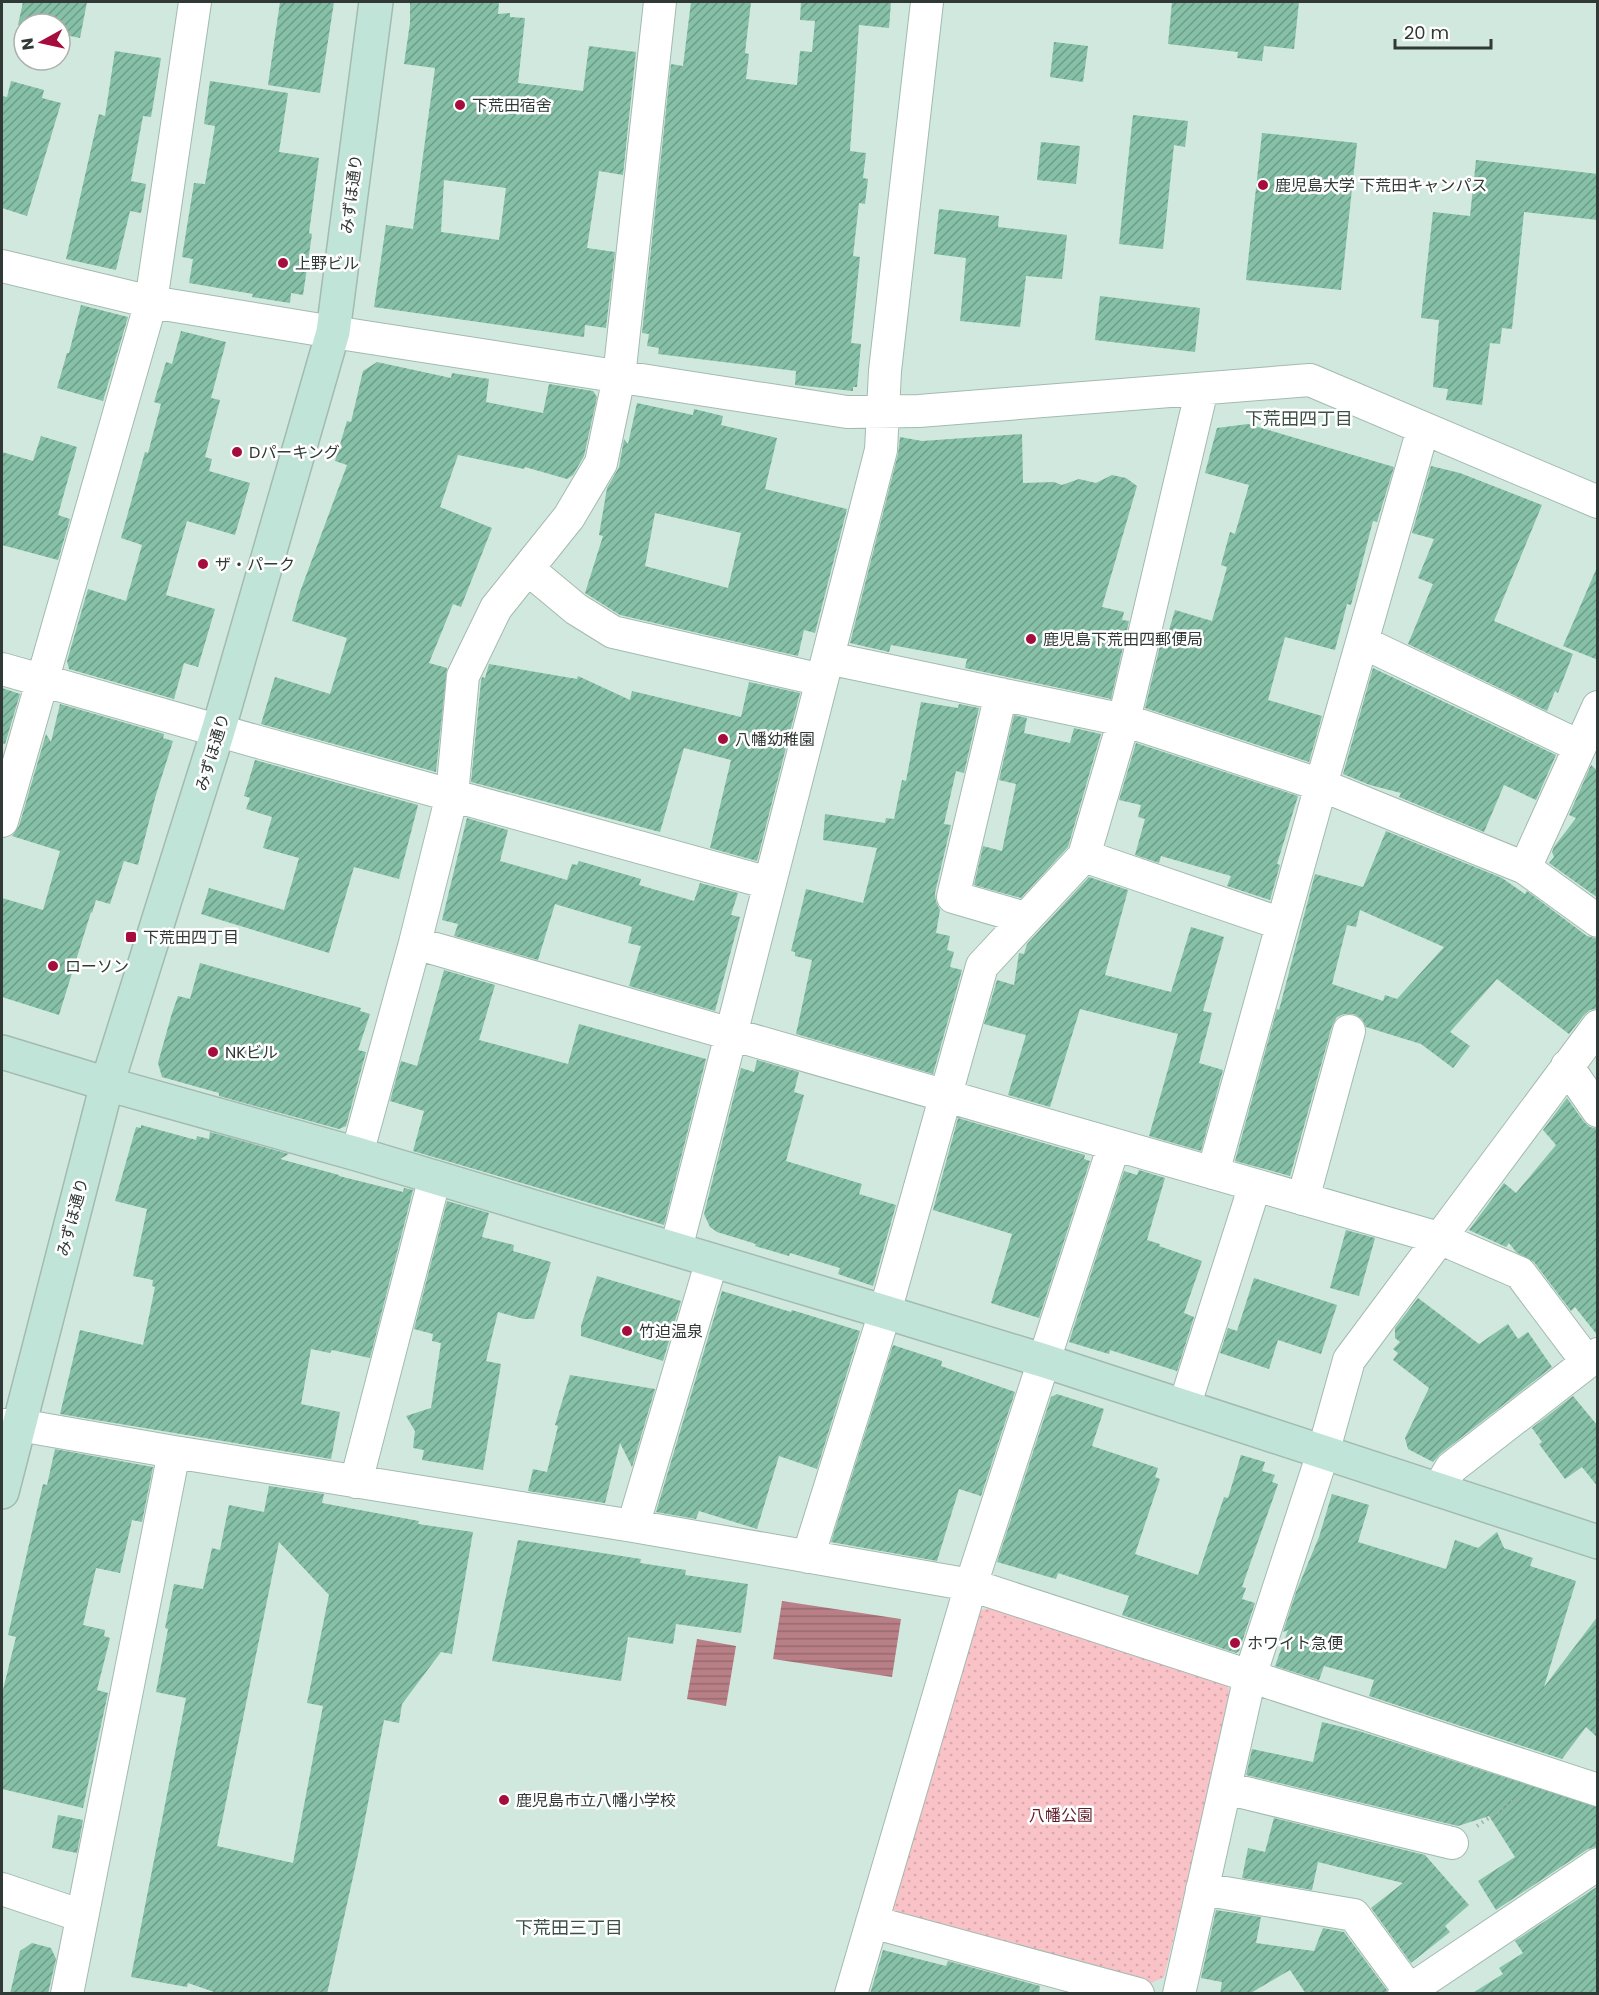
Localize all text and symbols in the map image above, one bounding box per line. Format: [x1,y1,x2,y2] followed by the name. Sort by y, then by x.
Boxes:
[12,12,72,72] north arrow
[1395,12,1491,50] scale bar
[1404,20,1449,45] text: 20 m
[15,36,40,52] text: N
[472,94,552,117] place label: 下荒田宿舍
[453,98,467,112] marker: 下荒田宿舍
[335,153,368,235] street label: みずほ通り
[1275,174,1487,197] place label: 鹿児島大学 下荒田キャンパス
[1256,178,1270,192] marker: 鹿児島大学 下荒田キャンパス
[295,252,359,275] place label: 上野ビル
[276,256,290,270] marker: 上野ビル
[1245,406,1353,431] district label: 下荒田四丁目
[249,441,340,464] place label: Dパーキング
[230,445,244,459] marker: Dパーキング
[215,553,295,576] place label: ザ・パーク
[196,557,210,571] marker: ザ・パーク
[1043,628,1203,651] place label: 鹿児島下荒田四郵便局
[1024,632,1038,646] marker: 鹿児島下荒田四郵便局
[190,711,235,794] street label: みずほ通り
[735,728,815,751] place label: 八幡幼稚園
[716,732,730,746] marker: 八幡幼稚園
[143,926,239,949] place label: 下荒田四丁目
[124,930,138,944] marker: 下荒田四丁目
[65,955,129,978] place label: ローソン
[46,959,60,973] marker: ローソン
[225,1041,278,1064] place label: NKビル
[206,1045,220,1059] marker: NKビル
[51,1176,94,1259] street label: みずほ通り
[639,1320,703,1343] place label: 竹迫温泉
[620,1324,634,1338] marker: 竹迫温泉
[1247,1632,1343,1655] place label: ホワイト急便
[1228,1636,1242,1650] marker: ホワイト急便
[516,1789,676,1812] place label: 鹿児島市立八幡小学校
[497,1793,511,1807] marker: 鹿児島市立八幡小学校
[1029,1804,1093,1827] park label: 八幡公園
[515,1915,623,1940] district label: 下荒田三丁目

